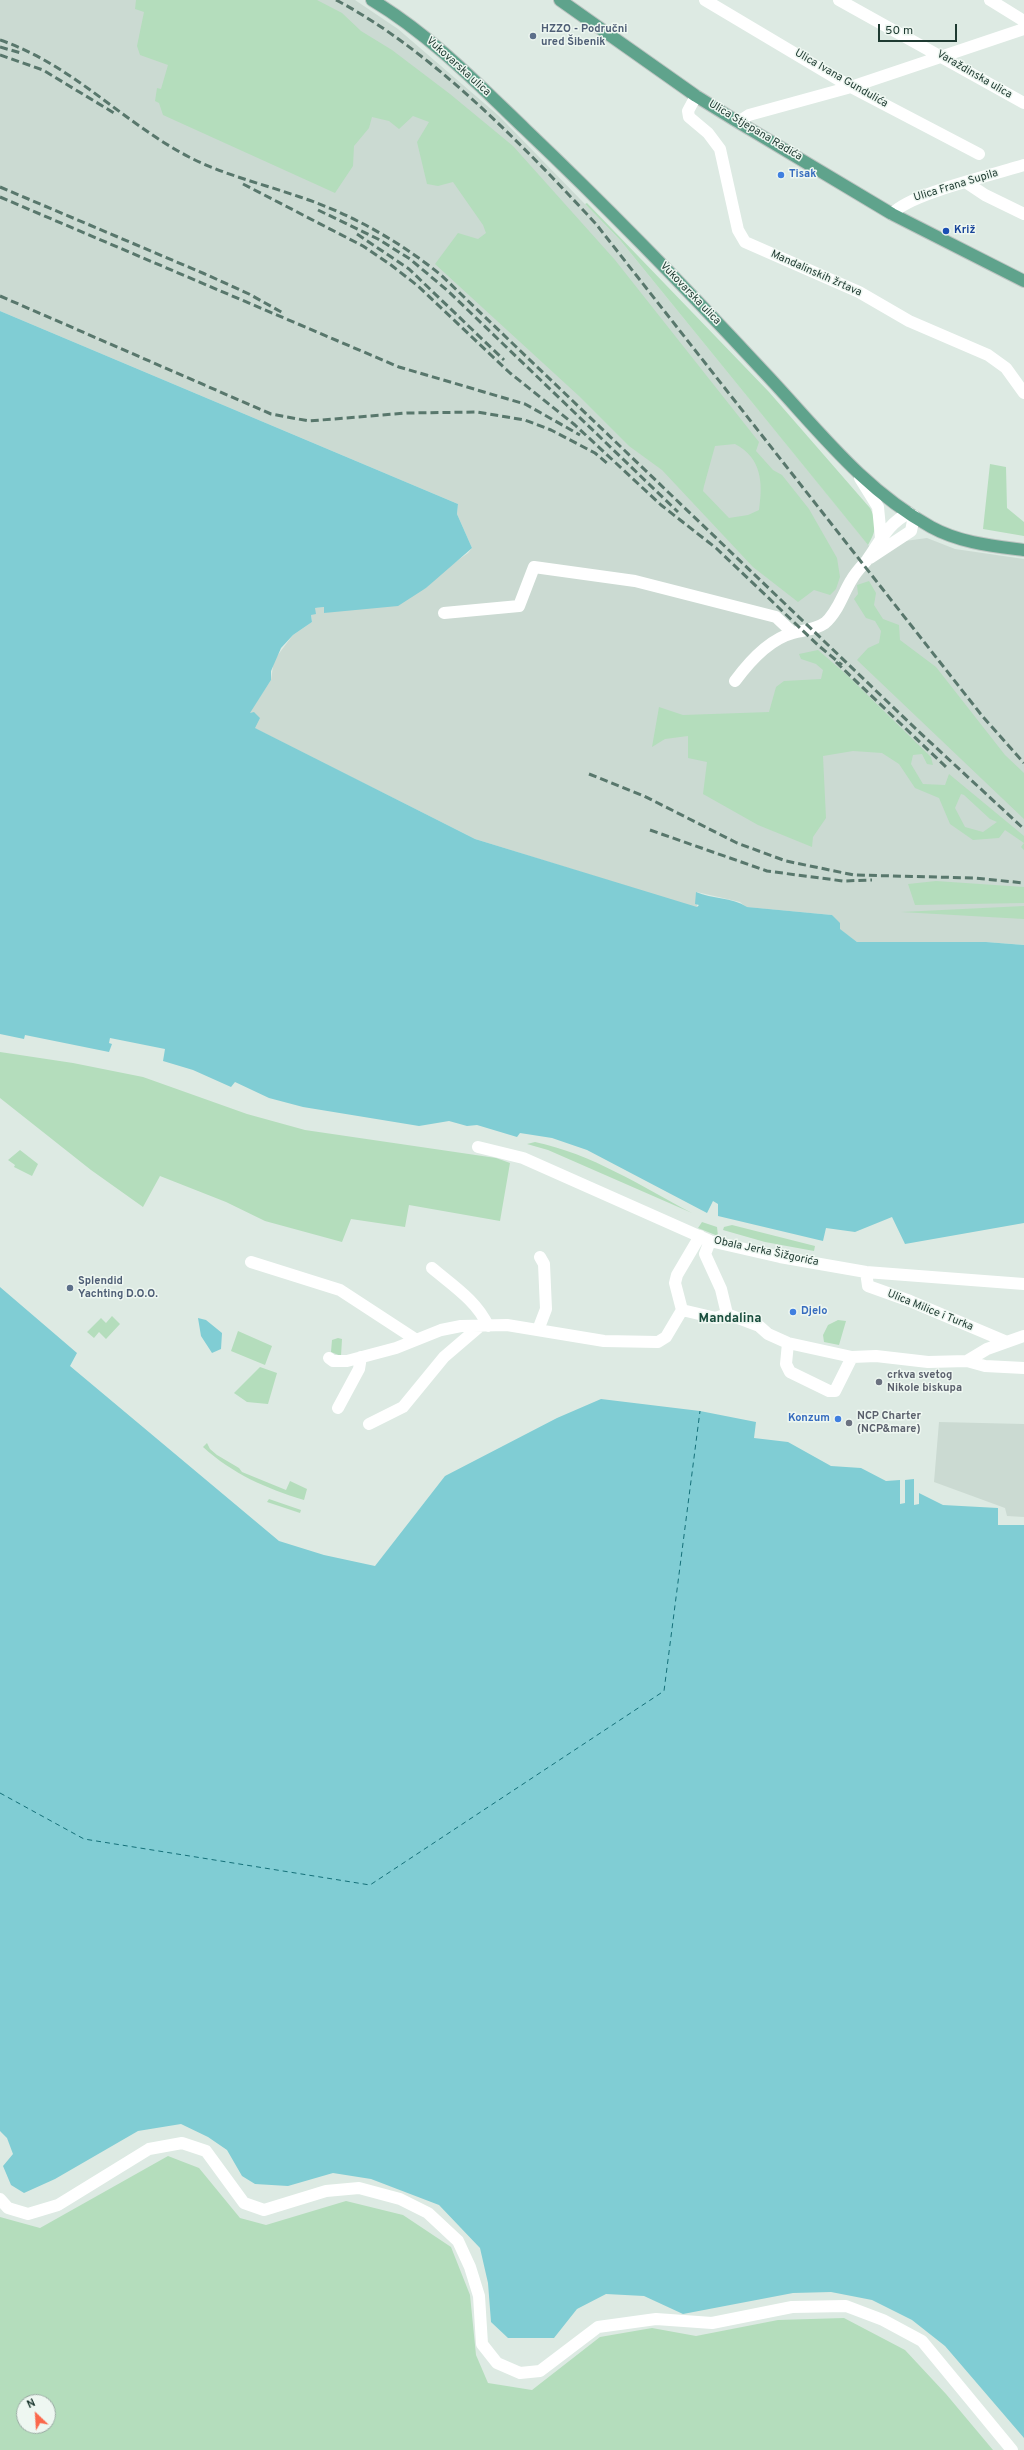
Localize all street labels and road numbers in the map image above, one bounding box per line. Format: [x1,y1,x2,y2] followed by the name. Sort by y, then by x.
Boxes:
[423,35,493,99] street label: Vukovarska ulica
[792,47,890,111] street label: Ulica Ivana Gundulića
[934,48,1014,102] street label: Varaždinska ulica
[706,98,804,164] street label: Ulica Stjepana Radića
[912,167,1000,205] street label: Ulica Frana Supila
[768,248,864,300] street label: Mandalinskih žrtava
[657,260,723,328] street label: Vukovarska ulica
[712,1234,820,1270] street label: Obala Jerka Šižgorića
[885,1288,975,1334] street label: Ulica Milice i Turka

